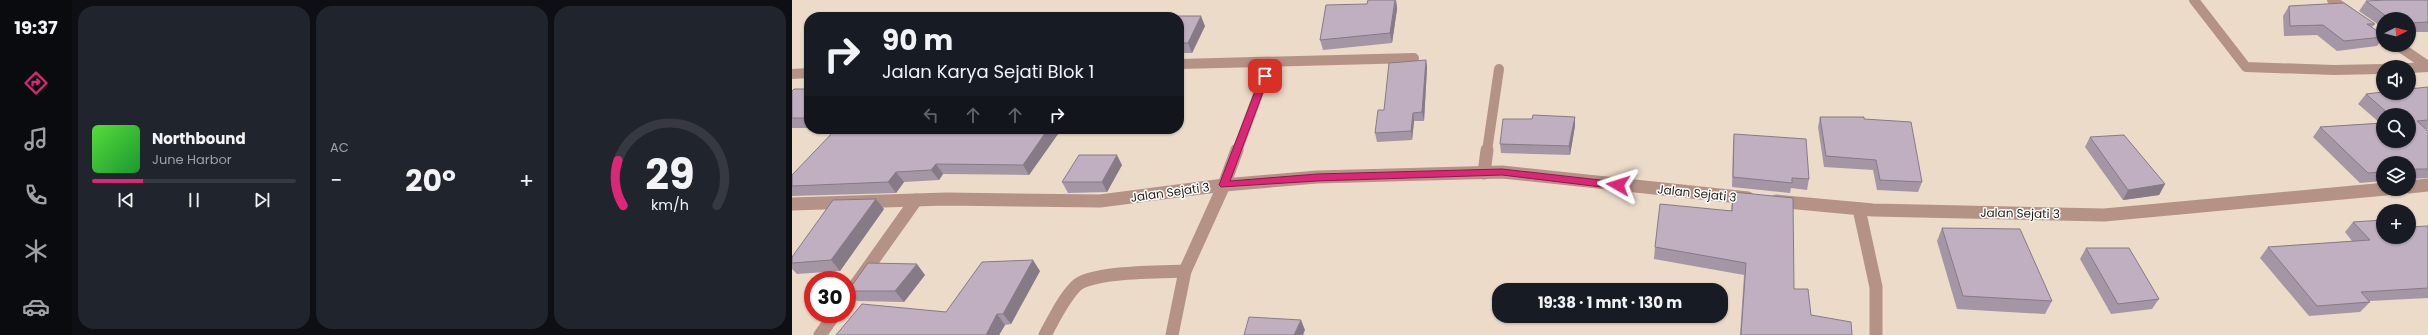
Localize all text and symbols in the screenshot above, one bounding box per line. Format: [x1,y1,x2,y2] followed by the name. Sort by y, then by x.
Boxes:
[2376,12,2416,52] north arrow
[2376,12,2416,244] map controls
[14,15,58,40] text: 19:37
[882,21,953,60] text: 90 m
[816,28,868,80] icon: right
[882,59,1094,84] text: Jalan Karya Sejati Blok 1
[1248,59,1282,93] pin
[2376,60,2416,100] button: sound
[1254,65,1276,87] icon: arrive
[22,69,50,97] icon: directions
[920,104,942,126] icon: left
[962,104,984,126] icon: ahead
[1004,104,1026,126] icon: ahead
[1046,104,1068,126] icon: right
[2376,108,2416,148] button: search
[22,125,50,153] icon: music
[152,128,246,149] text: Northbound
[330,138,349,157] text: AC
[645,144,695,203] text: 29
[152,150,232,169] text: June Harbor
[2376,156,2416,196] button: layers
[405,159,456,202] text: 20°
[1597,164,1639,206] position arrow
[330,165,342,196] text: −
[519,165,534,196] text: +
[1129,178,1211,206] street label: Jalan Sejati 3
[1657,180,1737,206] street label: Jalan Sejati 3
[22,181,50,209] icon: phone
[115,189,137,211] icon: previous
[183,189,205,211] icon: pause
[251,189,273,211] icon: next
[651,194,689,214] text: km/h
[1980,204,2060,222] street label: Jalan Sejati 3
[2376,204,2416,244] button: +
[22,237,50,265] icon: climate
[804,271,856,323] speed limit sign: 30
[1538,292,1682,313] text: 19:38 · 1 mnt · 130 m
[22,293,50,321] icon: car

